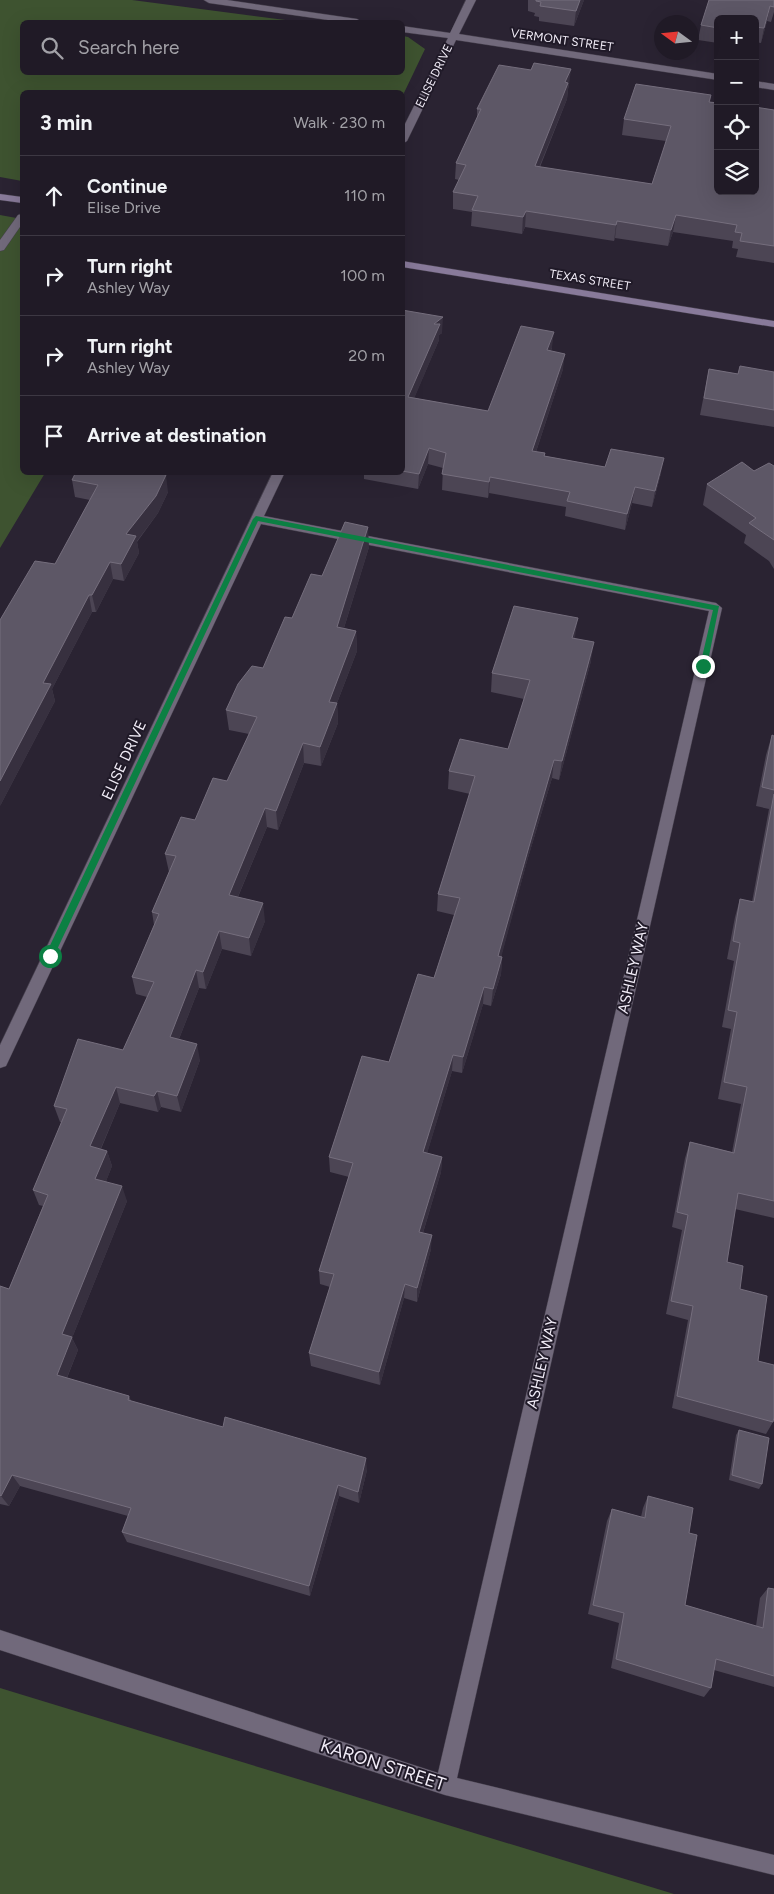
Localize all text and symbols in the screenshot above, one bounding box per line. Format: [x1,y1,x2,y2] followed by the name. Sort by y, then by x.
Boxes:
[654,15,699,60] north arrow
[714,15,759,195] map controls
[714,15,759,60] button: +
[20,20,405,75] search box
[510,26,615,54] street label: VERMONT STREET
[38,34,66,62] icon: search
[78,36,180,59] text: Search here
[413,42,455,110] street label: ELISE DRIVE
[714,60,759,105] button: −
[714,105,759,150] button: locate
[40,110,92,135] text: 3 min
[293,113,385,132] text: Walk · 230 m
[714,150,759,195] button: layers
[87,175,167,198] text: Continue
[40,182,68,210] icon: ahead
[344,186,385,205] text: 110 m
[87,198,161,217] text: Elise Drive
[87,255,173,278] text: Turn right
[40,262,68,290] icon: right
[340,266,385,285] text: 100 m
[548,267,632,293] street label: TEXAS STREET
[87,278,170,297] text: Ashley Way
[87,335,173,358] text: Turn right
[40,342,68,370] icon: right
[348,346,385,365] text: 20 m
[87,358,170,377] text: Ashley Way
[40,422,68,450] icon: arrive
[87,424,266,447] text: Arrive at destination
[692,655,715,678] route end
[98,717,150,803] street label: ELISE DRIVE
[614,921,652,1015] street label: ASHLEY WAY
[39,945,62,968] route start
[523,1316,561,1410] street label: ASHLEY WAY
[318,1734,448,1796] street label: KARON STREET

